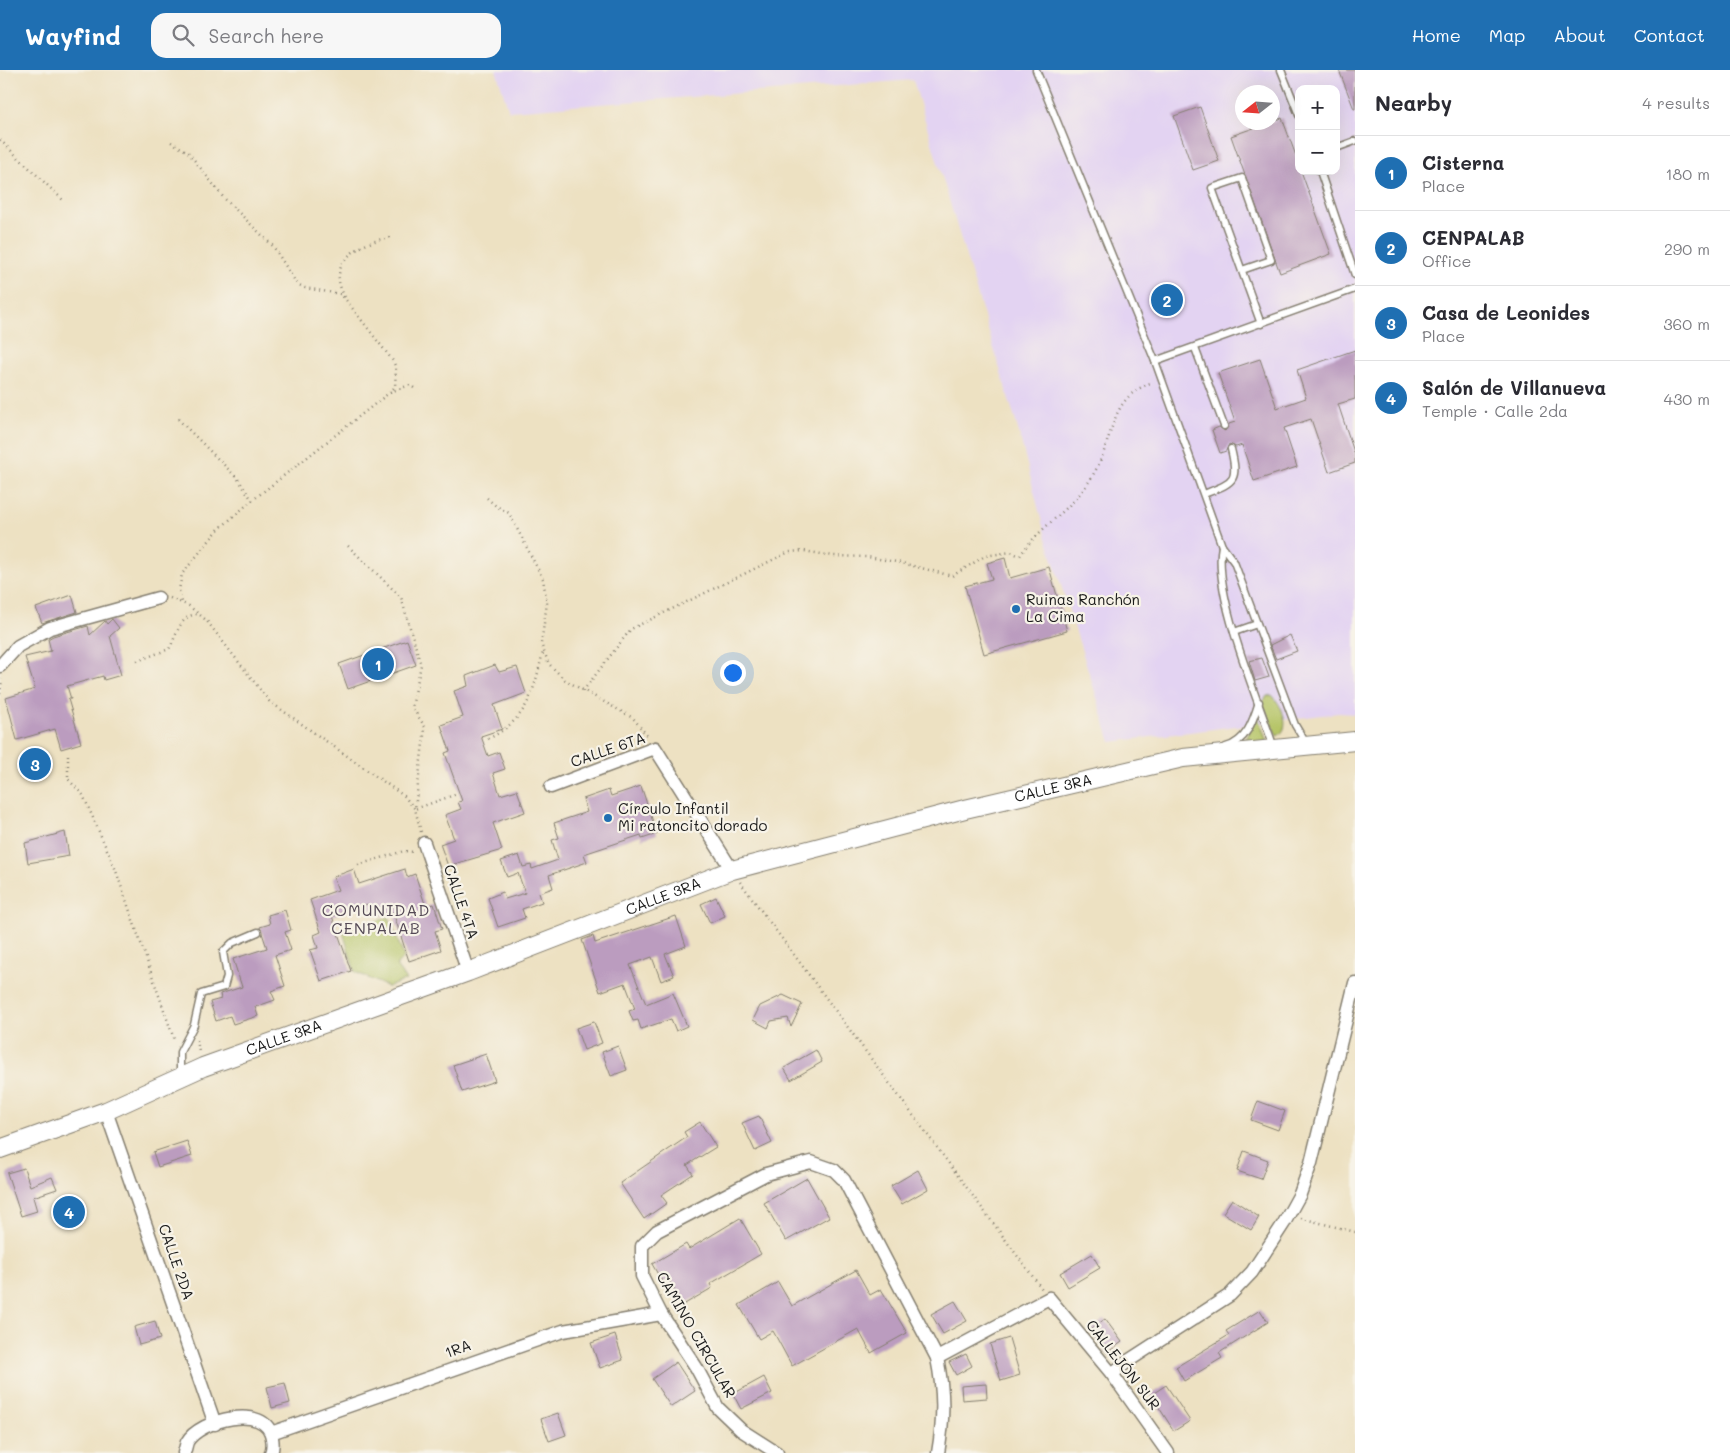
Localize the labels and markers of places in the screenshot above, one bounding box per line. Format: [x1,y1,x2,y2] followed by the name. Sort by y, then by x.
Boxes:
[1151,281,1183,319] pin: 2
[1026,589,1140,626] place label: Ruinas Ranchón La Cima
[1010,603,1022,615] marker: Ruinas Ranchón La Cima
[362,645,394,683] pin: 1
[19,745,51,783] pin: 3
[618,798,768,835] place label: Círculo Infantil Mi ratoncito dorado
[602,812,614,824] marker: Círculo Infantil Mi ratoncito dorado
[53,1193,85,1231] pin: 4

